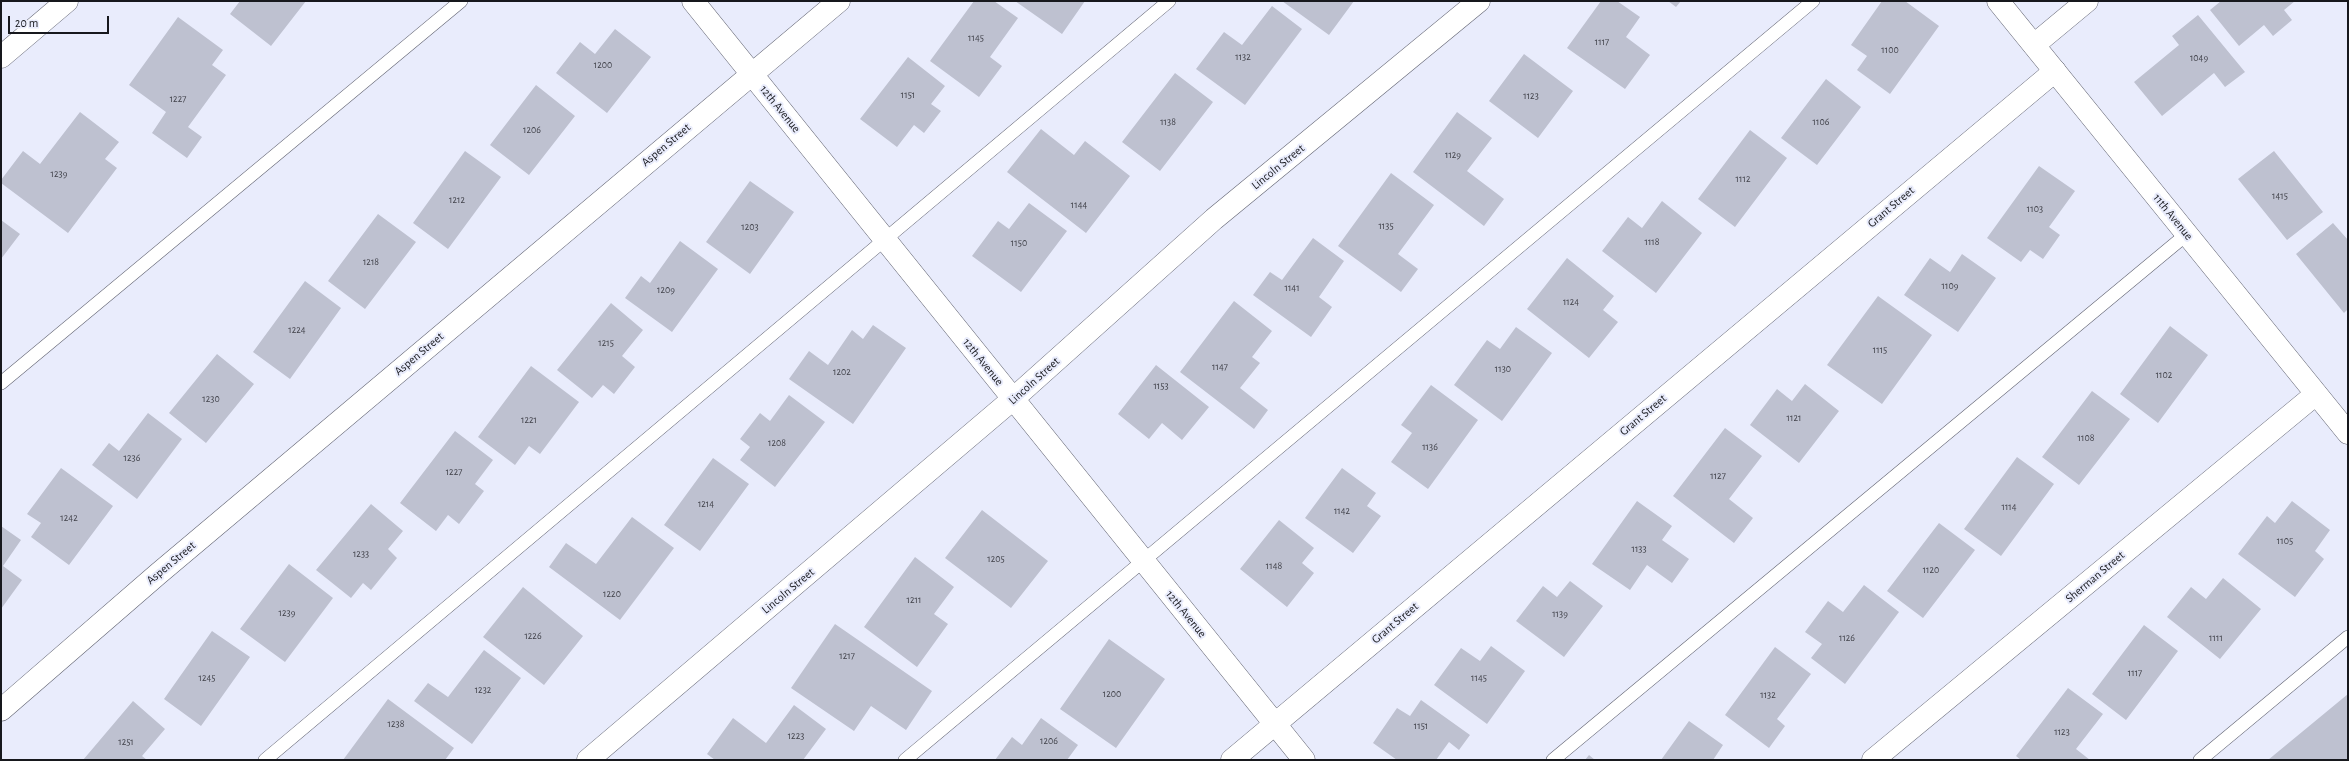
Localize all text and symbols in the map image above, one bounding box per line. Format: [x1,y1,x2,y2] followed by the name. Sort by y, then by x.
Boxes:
[10,8,111,34] scale bar
[15,17,38,29] text: 20 m
[968,32,984,44] house number: 1145
[1595,36,1609,48] house number: 1117
[1881,44,1899,56] house number: 1100
[1235,51,1251,63] house number: 1132
[2190,52,2208,64] house number: 1049
[594,59,612,71] house number: 1200
[757,82,803,136] street label: 12th Avenue
[901,89,915,101] house number: 1151
[1523,90,1539,102] house number: 1123
[170,93,186,105] house number: 1227
[1160,116,1176,128] house number: 1138
[1813,116,1829,128] house number: 1106
[639,120,693,170] street label: Aspen Street
[523,124,541,136] house number: 1206
[1249,141,1307,193] street label: Lincoln Street
[1445,149,1461,161] house number: 1129
[51,168,67,180] house number: 1239
[1736,173,1750,185] house number: 1112
[1865,183,1917,231] street label: Grant Street
[2272,190,2288,202] house number: 1415
[2150,191,2196,243] street label: 11th Avenue
[449,194,465,206] house number: 1212
[1071,199,1087,211] house number: 1144
[2027,203,2043,215] house number: 1103
[1378,220,1394,232] house number: 1135
[741,221,759,233] house number: 1203
[1644,236,1660,248] house number: 1118
[1011,237,1027,249] house number: 1150
[363,256,379,268] house number: 1218
[1942,280,1958,292] house number: 1109
[1284,282,1300,294] house number: 1141
[657,284,675,296] house number: 1209
[1563,296,1579,308] house number: 1124
[288,324,306,336] house number: 1224
[392,329,446,379] street label: Aspen Street
[960,335,1006,389] street label: 12th Avenue
[598,337,614,349] house number: 1215
[1873,344,1887,356] house number: 1115
[1005,354,1063,408] street label: Lincoln Street
[1212,361,1228,373] house number: 1147
[1495,363,1511,375] house number: 1130
[833,366,851,378] house number: 1202
[2156,369,2172,381] house number: 1102
[1153,380,1169,392] house number: 1153
[1617,391,1669,439] street label: Grant Street
[202,393,220,405] house number: 1230
[1787,412,1801,424] house number: 1121
[521,414,537,426] house number: 1221
[2078,432,2094,444] house number: 1108
[768,437,786,449] house number: 1208
[1422,441,1438,453] house number: 1136
[124,452,140,464] house number: 1236
[446,466,462,478] house number: 1227
[1710,470,1726,482] house number: 1127
[698,498,714,510] house number: 1214
[2001,501,2017,513] house number: 1114
[1334,505,1350,517] house number: 1142
[60,512,78,524] house number: 1242
[2277,535,2293,547] house number: 1105
[144,538,198,588] street label: Aspen Street
[1631,543,1647,555] house number: 1133
[353,548,369,560] house number: 1233
[2063,548,2127,606] street label: Sherman Street
[987,553,1005,565] house number: 1205
[1266,560,1282,572] house number: 1148
[1923,564,1939,576] house number: 1120
[759,565,817,617] street label: Lincoln Street
[1163,587,1209,641] street label: 12th Avenue
[603,588,621,600] house number: 1220
[907,594,921,606] house number: 1211
[1369,599,1421,647] street label: Grant Street
[279,607,295,619] house number: 1239
[1552,608,1568,620] house number: 1139
[524,630,542,642] house number: 1226
[1839,632,1855,644] house number: 1126
[2209,632,2223,644] house number: 1111
[839,650,855,662] house number: 1217
[2128,667,2142,679] house number: 1117
[199,672,215,684] house number: 1245
[1471,672,1487,684] house number: 1145
[475,684,491,696] house number: 1232
[1103,688,1121,700] house number: 1200
[1760,689,1776,701] house number: 1132
[388,718,404,730] house number: 1238
[1414,720,1428,732] house number: 1151
[2054,726,2070,738] house number: 1123
[788,730,804,742] house number: 1223
[1040,735,1058,747] house number: 1206
[118,736,134,748] house number: 1251

